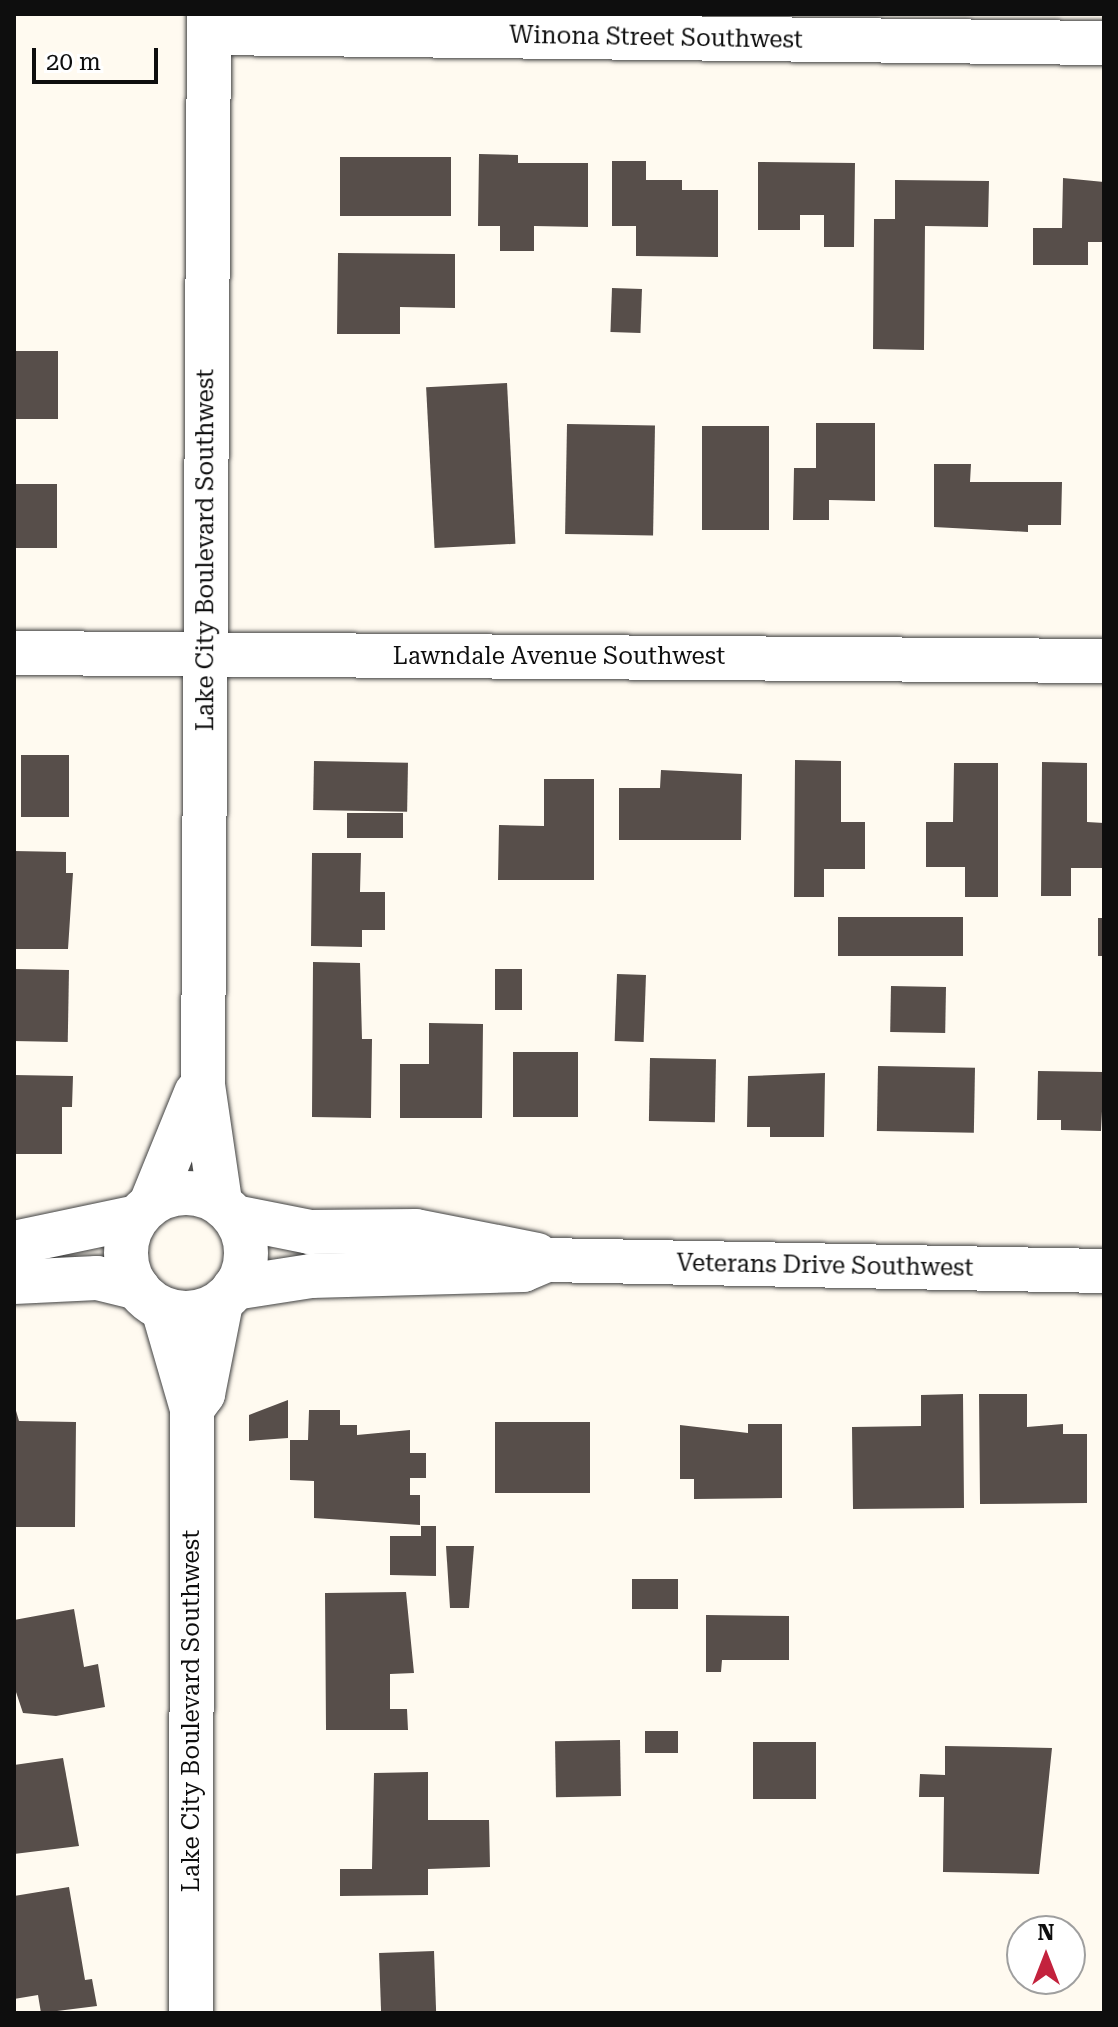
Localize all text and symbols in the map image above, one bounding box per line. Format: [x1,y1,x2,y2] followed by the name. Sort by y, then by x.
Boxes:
[509,21,803,55] street label: Winona Street Southwest
[36,32,162,82] scale bar
[46,48,101,76] text: 20 m
[192,369,220,731] street label: Lake City Boulevard Southwest
[393,643,725,671] street label: Lawndale Avenue Southwest
[676,1249,974,1283] street label: Veterans Drive Southwest
[178,1530,206,1892] street label: Lake City Boulevard Southwest
[1006,1915,1086,1995] north arrow
[1038,1920,1054,1945] text: N

